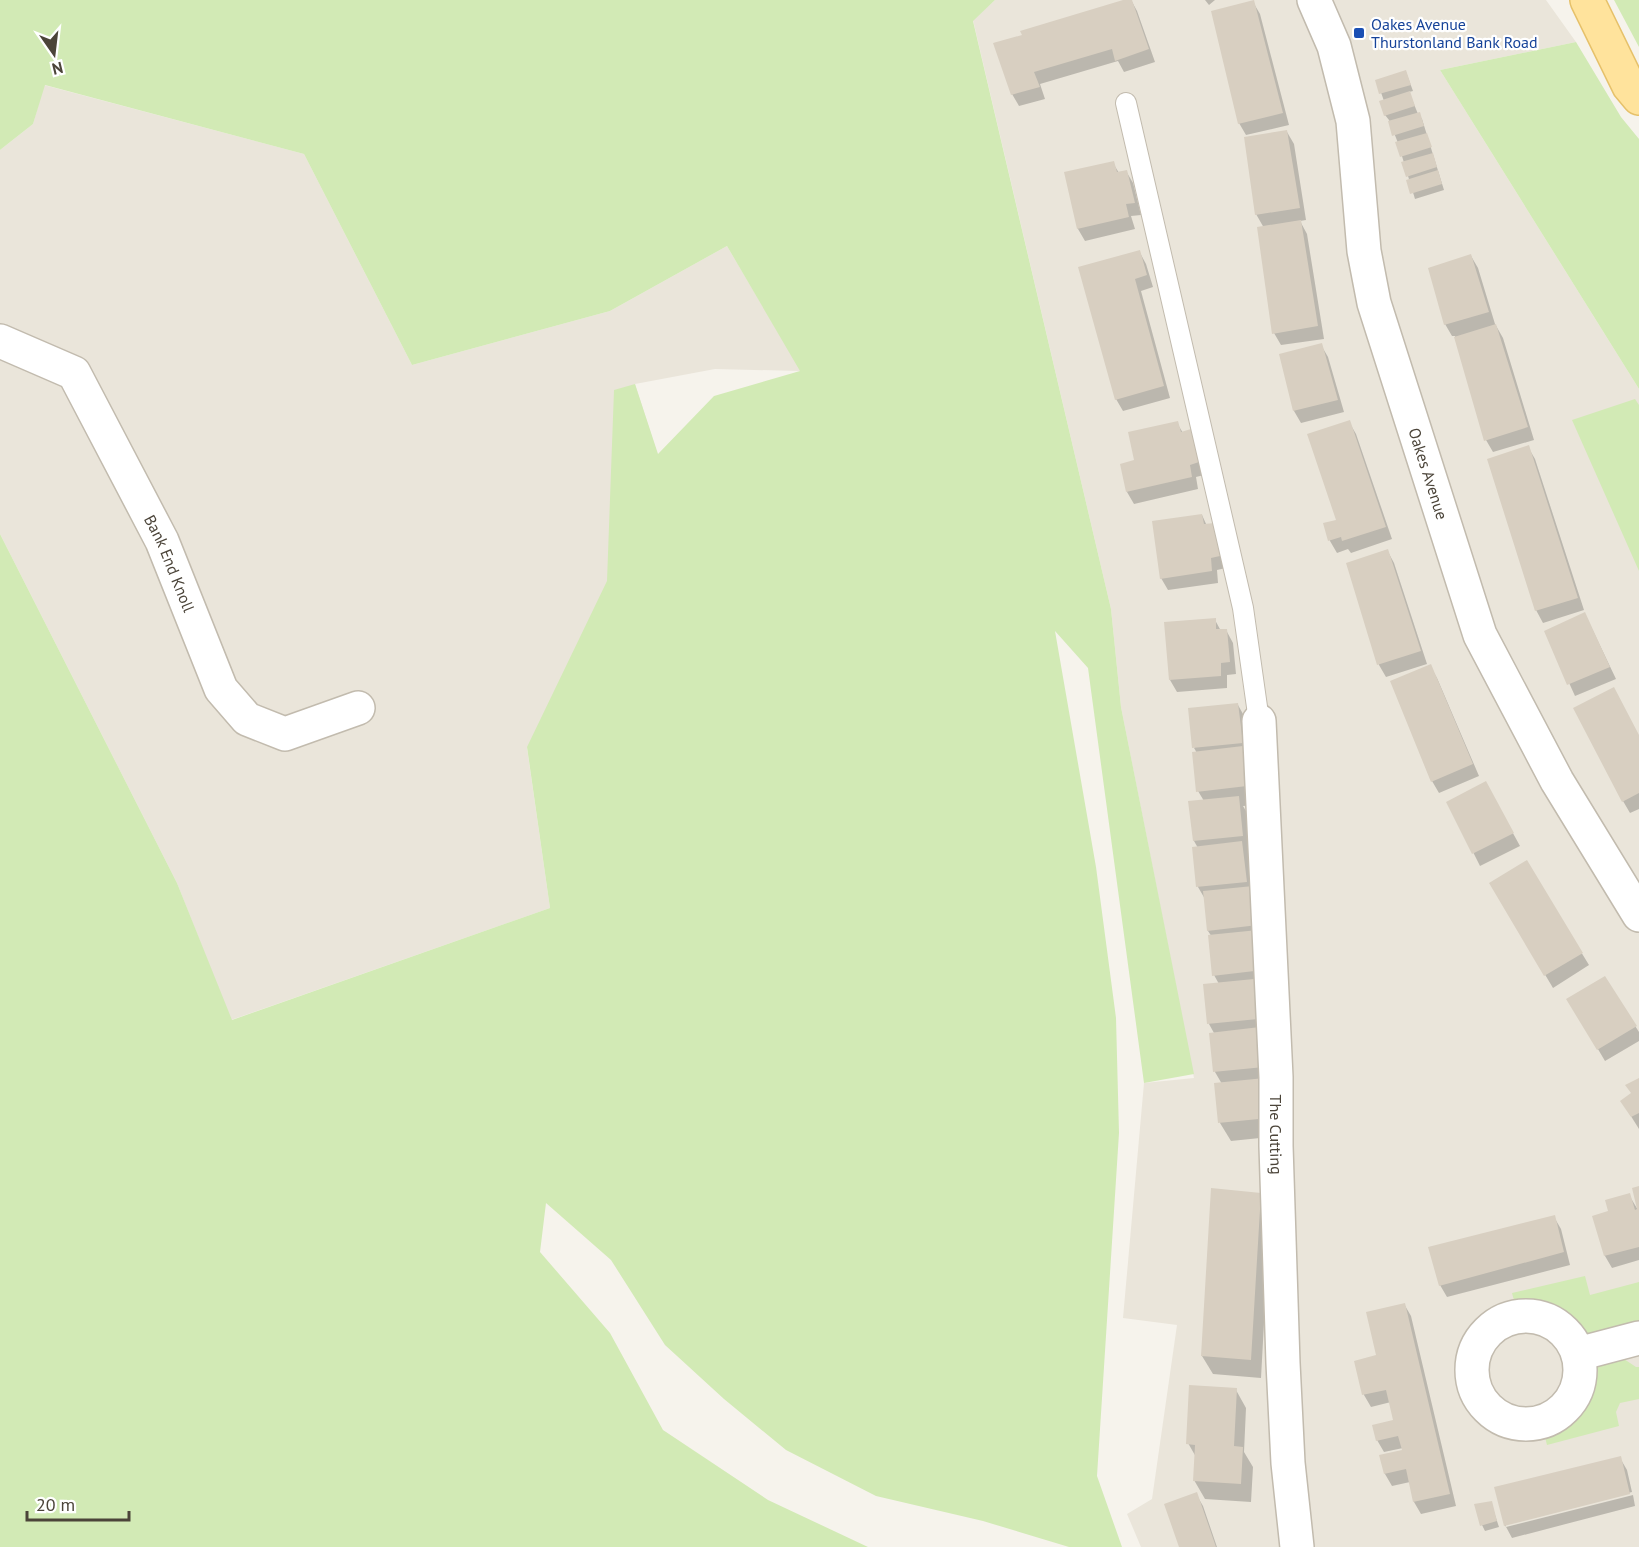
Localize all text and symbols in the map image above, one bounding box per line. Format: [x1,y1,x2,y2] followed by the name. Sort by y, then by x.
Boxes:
[1371,14,1538,52] place label: Oakes Avenue Thurstonland Bank Road
[24,24,84,84] north arrow
[1352,26,1366,40] marker: Oakes Avenue Thurstonland Bank Road
[50,58,65,80] text: N
[1404,425,1452,522] street label: Oakes Avenue
[140,511,199,615] street label: Bank End Knoll
[1266,1095,1287,1175] street label: The Cutting
[27,1484,129,1522] scale bar
[36,1493,75,1516] text: 20 m

